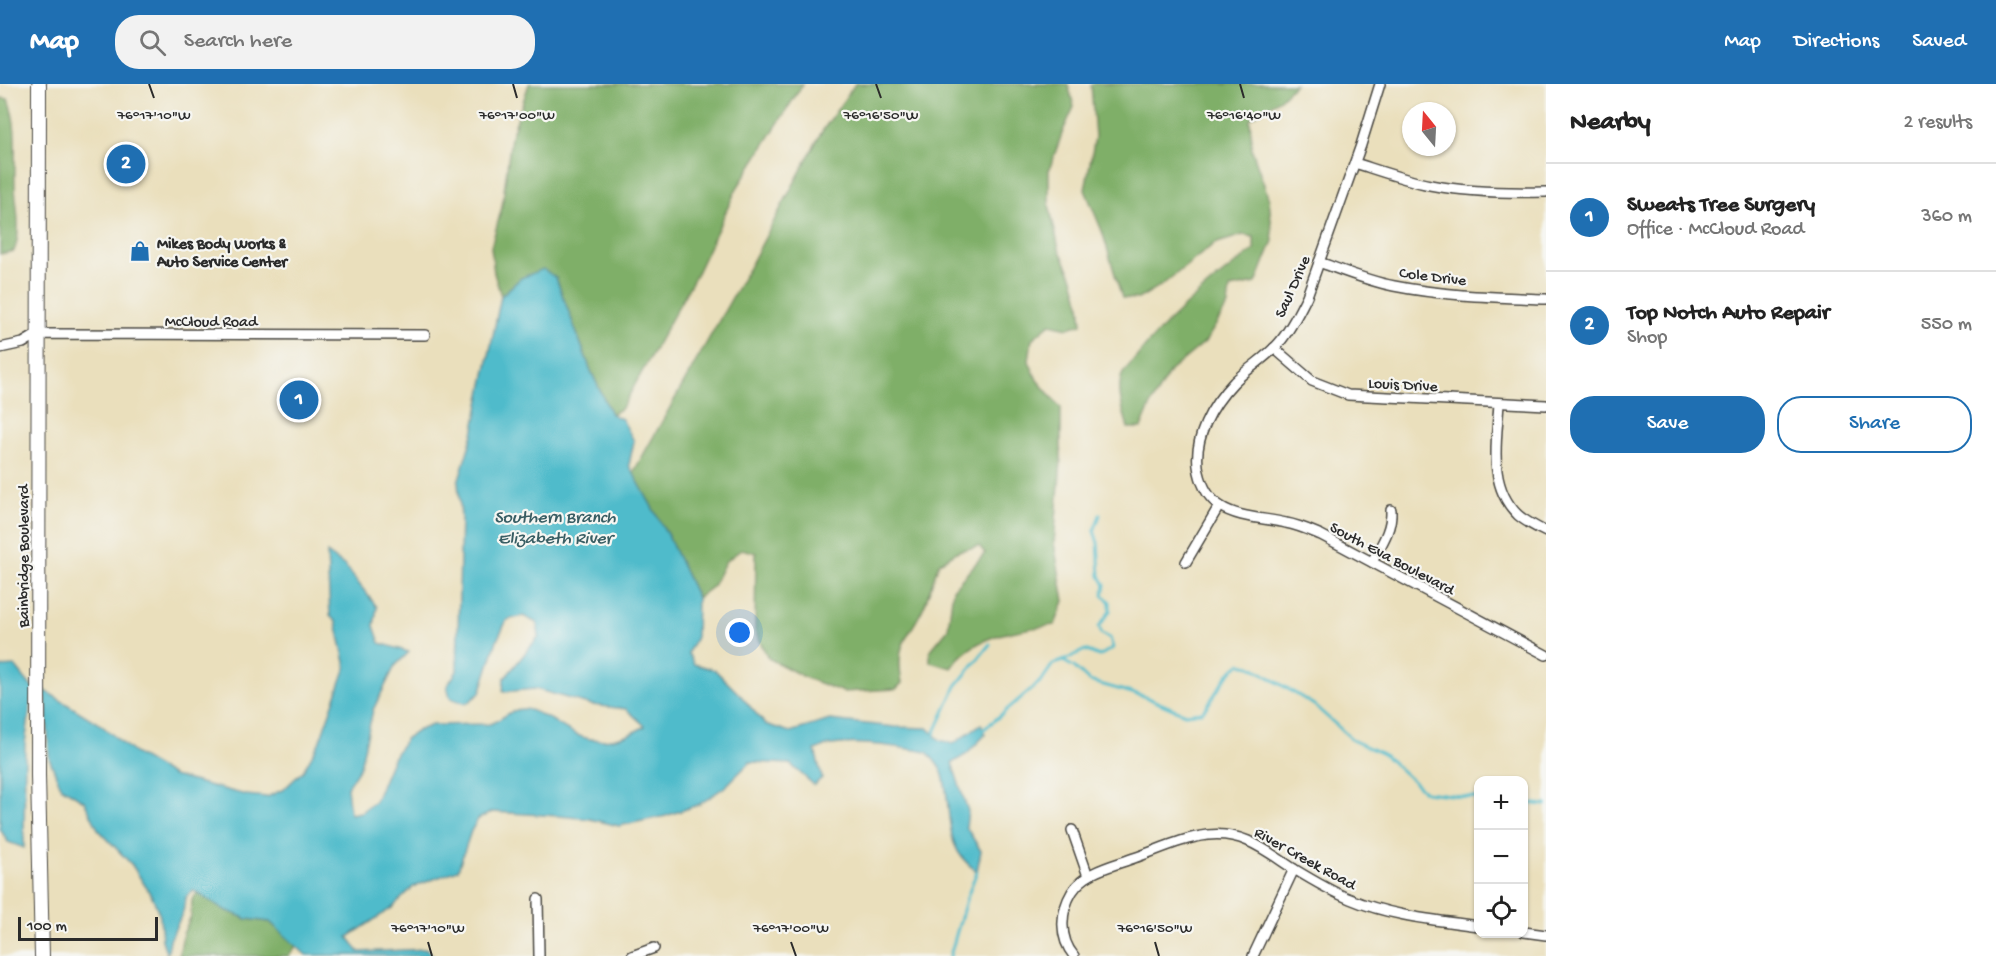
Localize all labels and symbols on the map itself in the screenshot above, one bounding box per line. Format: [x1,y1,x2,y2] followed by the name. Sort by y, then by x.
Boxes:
[1402,102,1456,156] north arrow
[116,107,191,125] text: 76°17'10"W
[478,107,555,125] text: 76°17'00"W
[842,107,919,125] text: 76°16'50"W
[1206,107,1281,125] text: 76°16'40"W
[106,142,146,187] pin: 2
[156,236,289,273] place label: Mikes Body Works & Auto Service Center
[128,239,152,263] shop icon: Mikes Body Works & Auto Service Center
[1272,253,1317,321] street label: Saul Drive
[1398,265,1468,292] street label: Cole Drive
[165,314,259,333] street label: McCloud Road
[1368,375,1439,398] street label: Louis Drive
[280,378,318,422] pin: 1
[16,483,35,628] street label: Bainbridge Boulevard
[494,508,616,550] water label: Southern Branch Elizabeth River
[1326,519,1458,602] street label: South Eva Boulevard
[725,618,754,647] your location
[1250,824,1360,897] street label: River Creek Road
[18,914,158,942] scale bar
[390,920,465,938] text: 76°17'10"W
[752,920,829,938] text: 76°17'00"W
[1116,920,1193,938] text: 76°16'50"W

